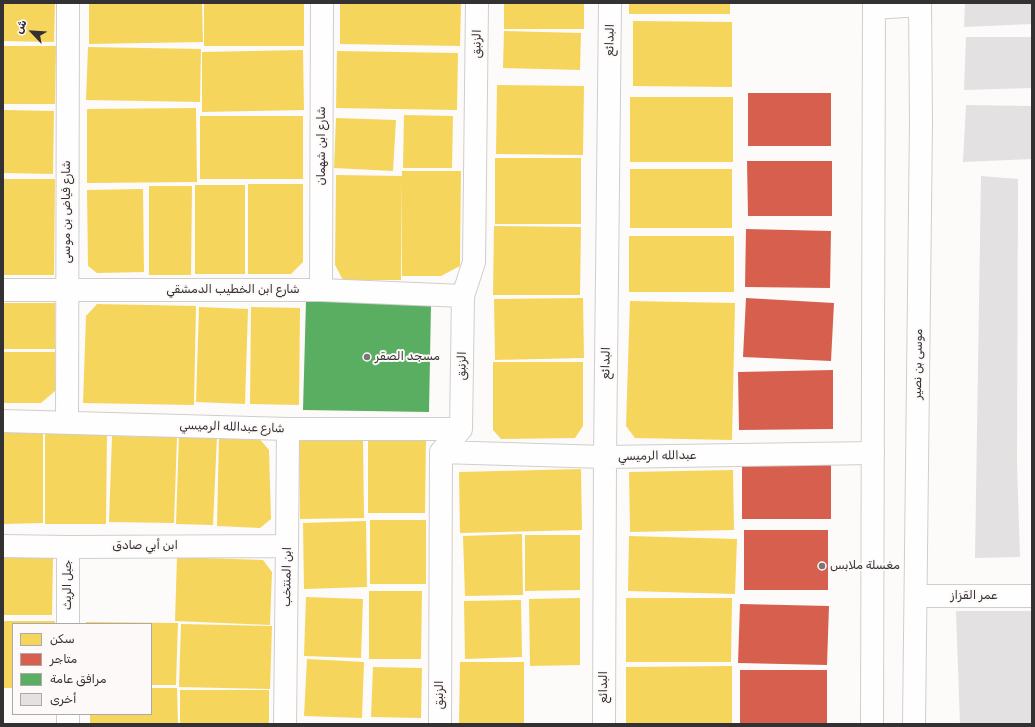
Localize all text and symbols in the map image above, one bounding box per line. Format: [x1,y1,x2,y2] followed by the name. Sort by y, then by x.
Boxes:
[12,12,52,52] north arrow
[12,18,30,36] text: ش
[603,24,617,56] street label: البدائع
[470,29,484,59] street label: الزنبق
[315,106,329,186] street label: شارع ابن شهمان
[60,160,74,264] street label: شارع فياض بن موسى
[166,283,300,297] street label: شارع ابن الخطيب الدمشقي
[910,329,926,399] street label: موسى بن نصير
[599,347,613,379] street label: البدائع
[375,350,440,364] place label: مسجد الصقر
[455,351,469,381] street label: الزنبق
[362,352,372,362] marker: مسجد الصقر
[179,418,285,436] street label: شارع عبدالله الرميسي
[618,448,696,464] street label: عبدالله الرميسي
[112,539,178,553] street label: ابن أبي صادق
[279,547,295,607] street label: ابن المنتخب
[830,559,900,573] place label: مغسلة ملابس
[61,560,75,610] street label: جبل الريث
[817,561,827,571] marker: مغسلة ملابس
[951,589,997,603] street label: عمر القزاز
[12,623,152,715] legend
[50,632,75,646] text: سكن
[50,652,77,666] text: متاجر
[597,671,611,703] street label: البدائع
[50,672,106,686] text: مرافق عامة
[433,681,447,709] street label: الزنبق
[50,692,76,706] text: أخرى

